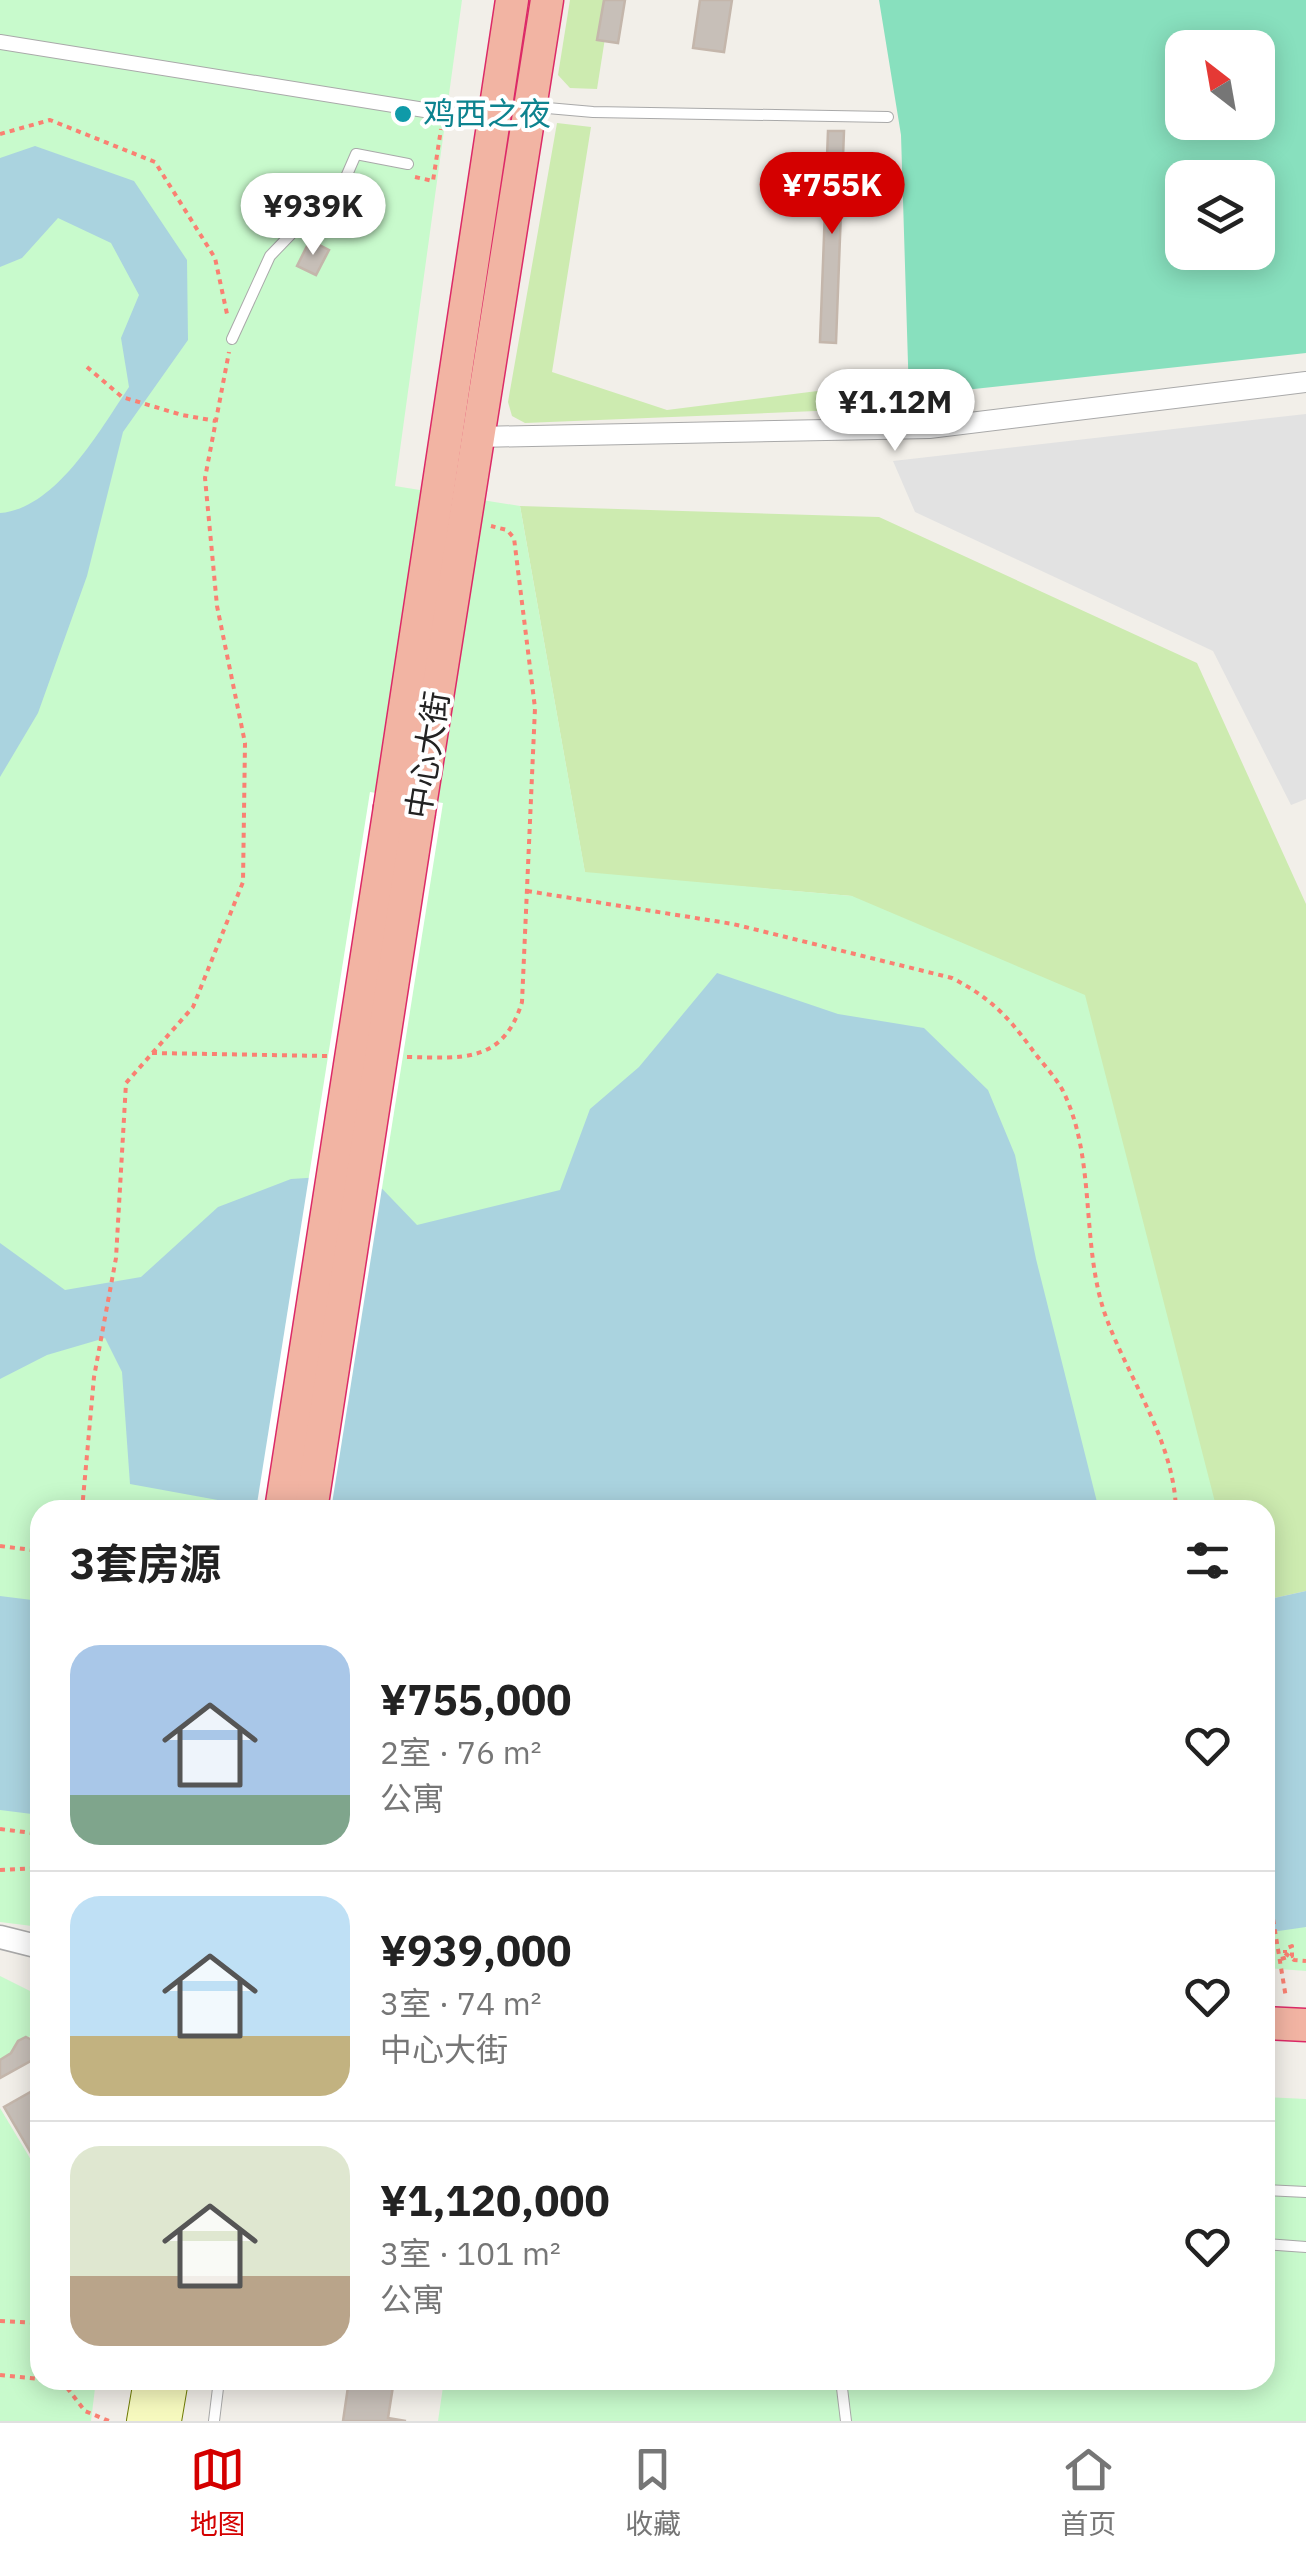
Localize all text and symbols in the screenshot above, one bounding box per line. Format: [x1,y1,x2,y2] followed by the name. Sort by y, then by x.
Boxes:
[1165,30,1275,140] north arrow
[1165,30,1275,270] map controls
[423,92,551,134] place label: 鸡西之夜
[392,103,414,125] marker: 鸡西之夜
[762,152,902,237] pin: ¥755K
[1165,160,1275,270] button: layers
[782,163,882,205] text: ¥755K
[243,173,383,258] pin: ¥939K
[263,184,363,226] text: ¥939K
[814,369,976,454] pin: ¥1.12M
[838,380,952,422] text: ¥1.12M
[396,688,458,821] street label: 中心大街
[1180,1533,1235,1588] icon: filters
[70,1536,221,1591] text: 3套房源
[380,1672,572,1727] text: ¥755,000
[150,1685,270,1805] icon: home
[1180,1718,1235,1773] icon: heart
[380,1731,542,1773] text: 2室 · 76 m²
[380,1777,444,1819] text: 公寓
[380,1923,572,1978] text: ¥939,000
[150,1936,270,2056] icon: home
[1180,1969,1235,2024] icon: heart
[380,1982,542,2024] text: 3室 · 74 m²
[380,2028,508,2070] text: 中心大街
[380,2173,610,2228] text: ¥1,120,000
[150,2186,270,2306] icon: home
[1180,2219,1235,2274] icon: heart
[380,2232,561,2274] text: 3室 · 101 m²
[380,2278,444,2320] text: 公寓
[190,2442,246,2542] tab: 地图
[625,2442,681,2542] tab: 收藏
[1060,2442,1116,2542] tab: 首页

